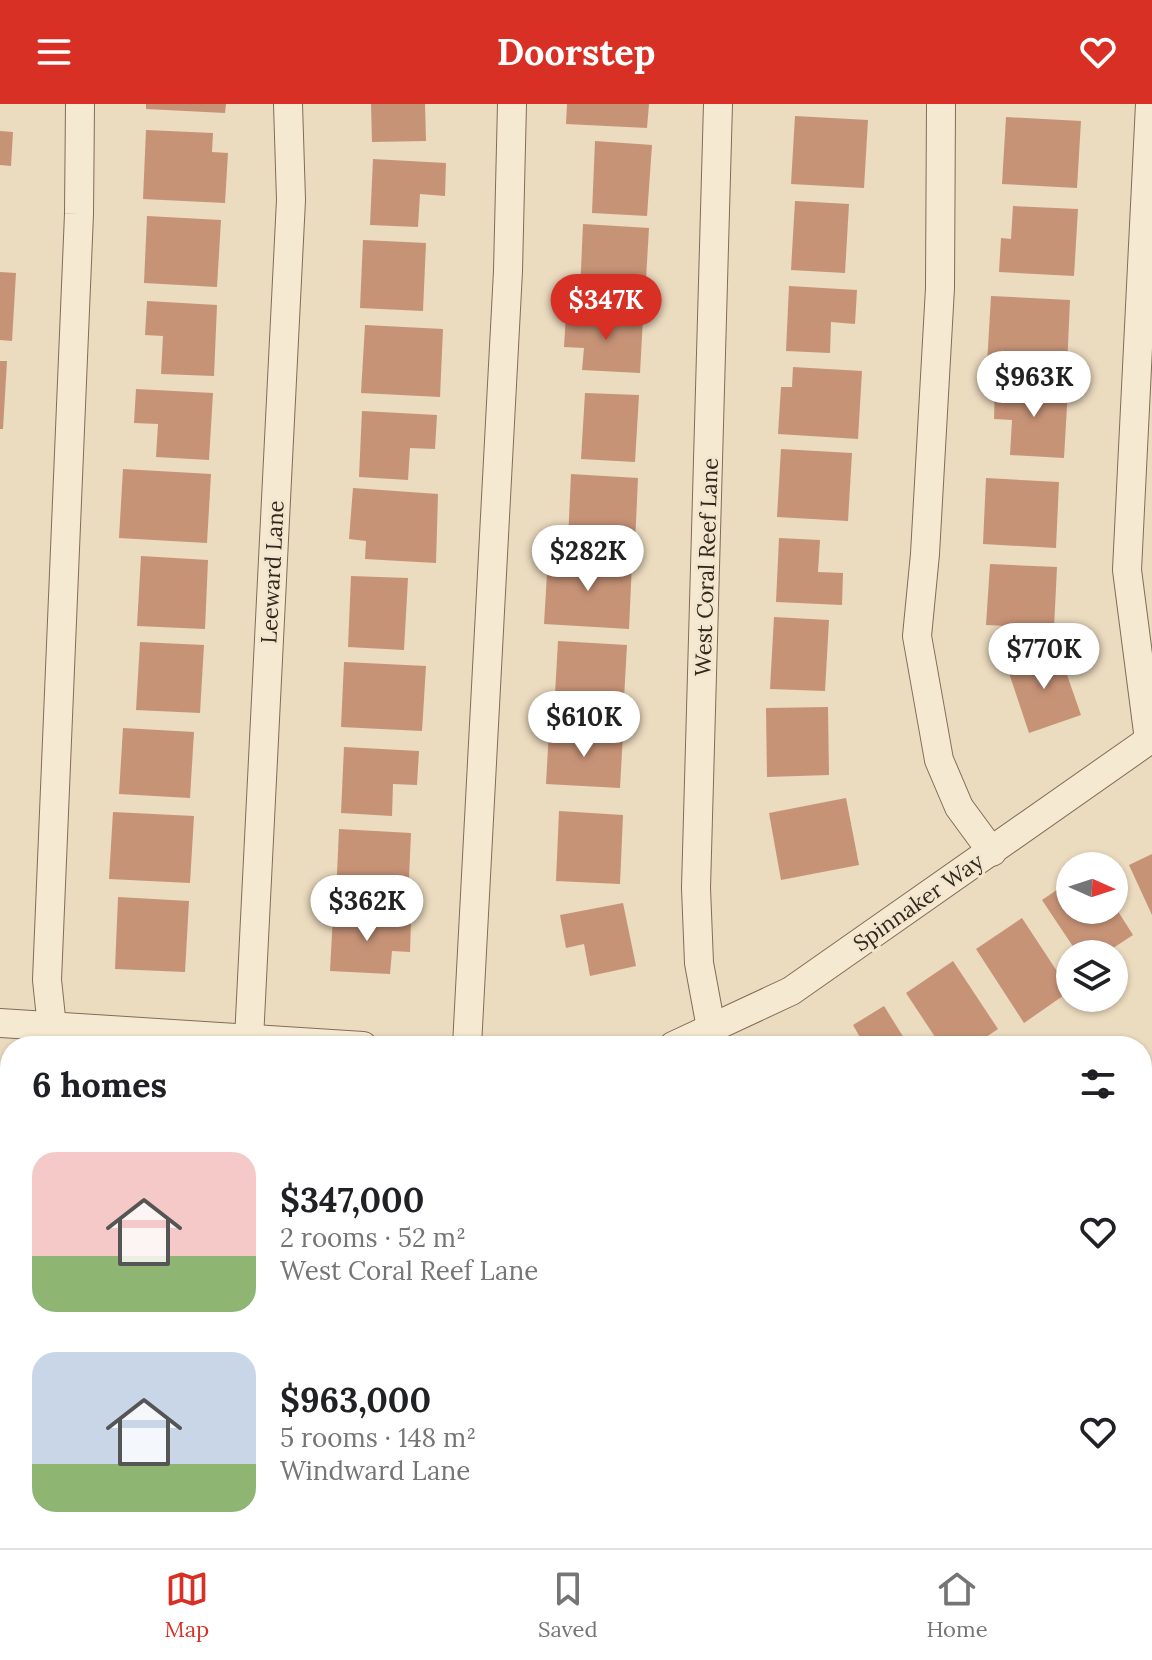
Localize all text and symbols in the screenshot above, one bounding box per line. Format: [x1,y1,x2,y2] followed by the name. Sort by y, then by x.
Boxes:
[497,29,655,75] text: Doorstep
[32,30,76,74] icon: menu
[1076,30,1120,74] icon: heart
[550,274,662,342] pin: $347K
[569,283,643,316] text: $347K
[978,351,1090,419] pin: $963K
[995,360,1073,393] text: $963K
[688,457,724,677] street label: West Coral Reef Lane
[254,500,290,644] street label: Leeward Lane
[532,525,644,593] pin: $282K
[550,534,626,567] text: $282K
[988,623,1100,691] pin: $770K
[1006,632,1082,665] text: $770K
[528,691,640,759] pin: $610K
[546,700,622,733] text: $610K
[848,847,989,957] street label: Spinnaker Way
[1056,852,1128,924] north arrow
[1056,852,1128,1012] map controls
[311,875,423,943] pin: $362K
[328,884,406,917] text: $362K
[1056,940,1128,1012] button: layers
[1076,1062,1120,1106] icon: filters
[32,1063,167,1106] text: 6 homes
[280,1178,424,1221] text: $347,000
[96,1184,192,1280] icon: home
[1076,1210,1120,1254] icon: heart
[280,1221,466,1254] text: 2 rooms · 52 m²
[280,1254,538,1287] text: West Coral Reef Lane
[280,1378,431,1421] text: $963,000
[96,1384,192,1480] icon: home
[1076,1410,1120,1454] icon: heart
[280,1421,476,1454] text: 5 rooms · 148 m²
[280,1454,470,1487] text: Windward Lane
[164,1567,209,1643] tab: Map
[538,1567,598,1643] tab: Saved
[926,1567,988,1643] tab: Home

